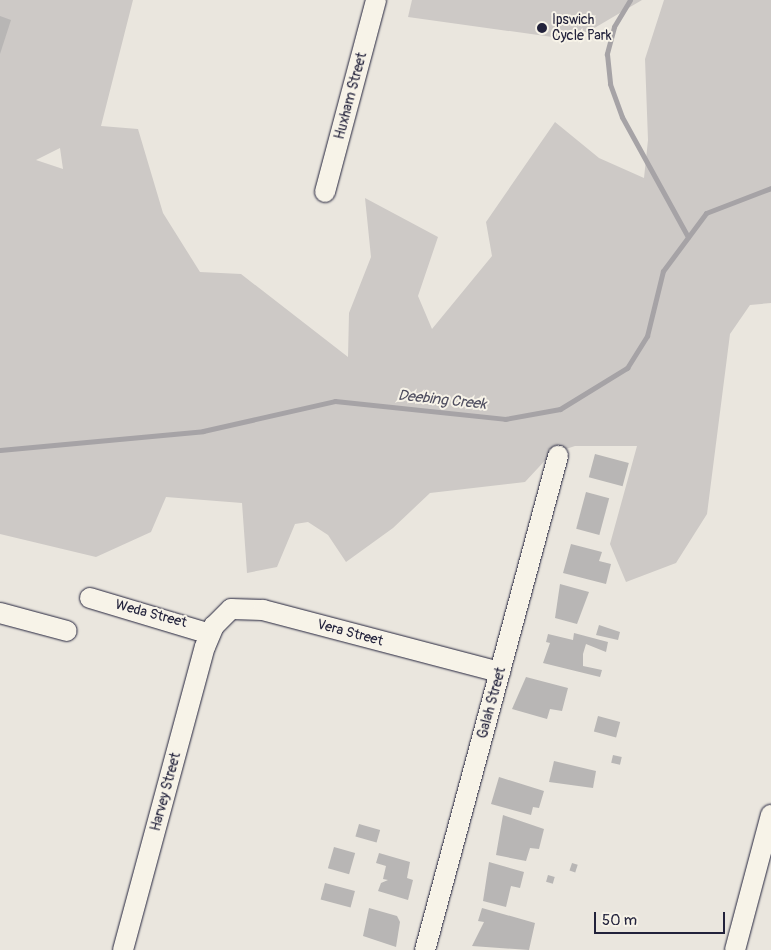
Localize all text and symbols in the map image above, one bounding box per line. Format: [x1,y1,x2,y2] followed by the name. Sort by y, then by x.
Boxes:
[552,12,612,44] place label: Ipswich Cycle Park
[536,22,548,34] marker: Ipswich Cycle Park
[331,51,371,141] street label: Huxham Street
[397,386,487,414] water label: Deebing Creek
[113,596,189,632] street label: Weda Street
[315,616,385,650] street label: Vera Street
[474,665,510,741] street label: Galah Street
[147,751,185,833] street label: Harvey Street
[596,902,727,934] scale bar
[602,911,637,930] text: 50 m

